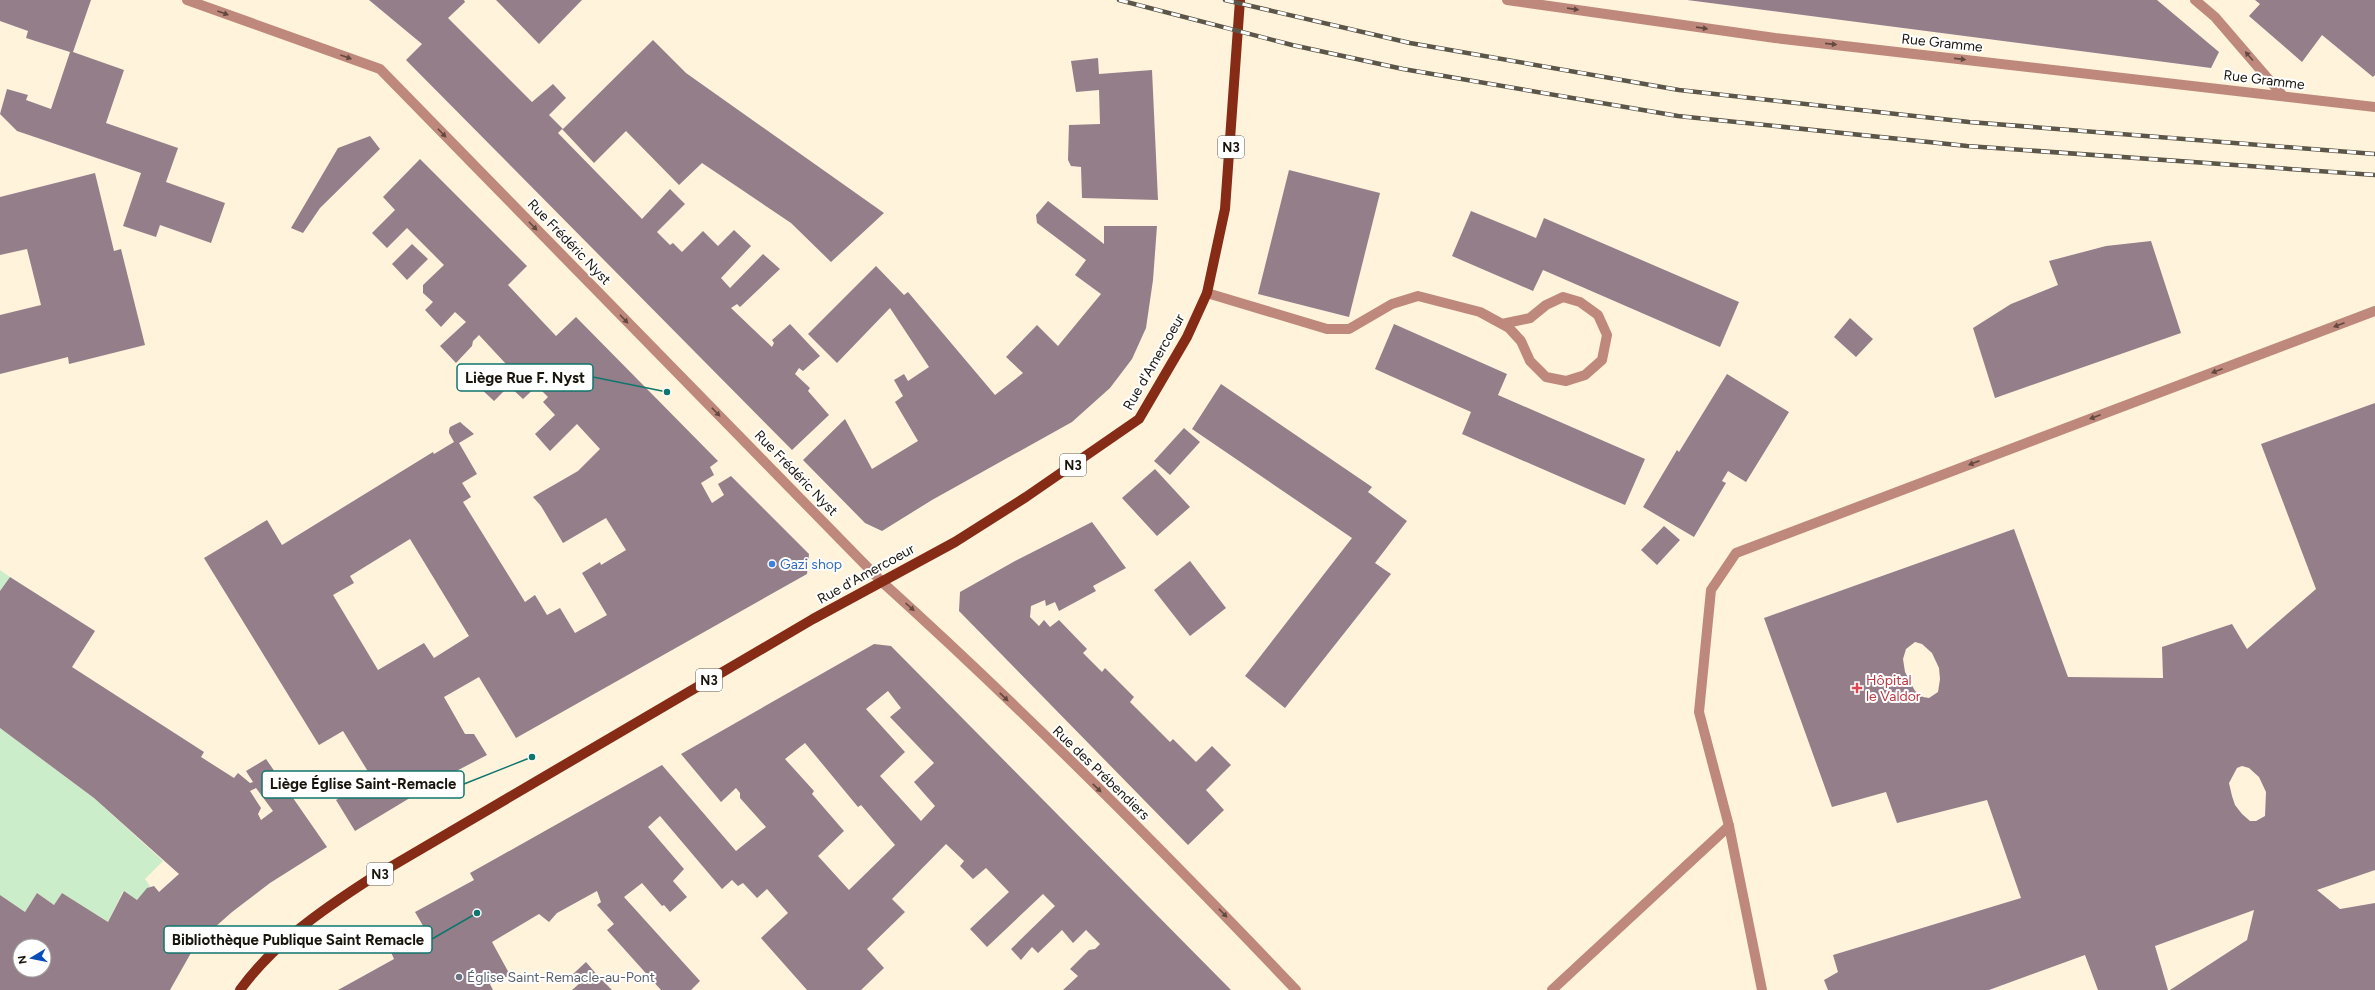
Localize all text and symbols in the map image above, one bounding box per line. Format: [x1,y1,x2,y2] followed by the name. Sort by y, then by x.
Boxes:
[1567,6,1579,12] one-way arrow
[218,10,230,16] one-way arrow
[1696,25,1708,31] one-way arrow
[1900,30,1984,56] street label: Rue Gramme
[1825,41,1837,47] one-way arrow
[2244,50,2253,61] one-way arrow
[340,54,352,60] one-way arrow
[1954,56,1966,62] one-way arrow
[2222,67,2306,93] street label: Rue Gramme
[438,128,447,138] one-way arrow
[1218,136,1244,158] road number: N3
[524,196,614,288] street label: Rue Frédéric Nyst
[529,221,538,231] one-way arrow
[1120,311,1189,413] street label: Rue d'Amercoeur
[620,314,629,324] one-way arrow
[2332,323,2344,329] one-way arrow
[457,364,593,391] callout: Liège Rue F. Nyst
[465,369,585,387] text: Liège Rue F. Nyst
[2210,369,2222,375] one-way arrow
[711,407,720,417] one-way arrow
[2089,414,2101,420] one-way arrow
[751,427,841,519] street label: Rue Frédéric Nyst
[1060,454,1086,476] road number: N3
[1967,460,1979,466] one-way arrow
[814,540,918,608] street label: Rue d'Amercoeur
[780,556,842,573] place label: Gazi shop
[767,559,777,569] marker: Gazi shop
[904,603,915,612] one-way arrow
[696,669,722,691] road number: N3
[1866,672,1921,705] place label: Hôpital le Valdor
[1851,682,1863,694] marker: Hôpital le Valdor
[999,692,1009,702] one-way arrow
[1049,722,1153,824] street label: Rue des Prébendiers
[262,771,464,798] callout: Liège Église Saint-Remacle
[270,775,457,793] text: Liège Église Saint-Remacle
[1092,783,1102,793] one-way arrow
[367,863,393,885] road number: N3
[1218,908,1228,918] one-way arrow
[164,926,432,953] callout: Bibliothèque Publique Saint Remacle
[172,931,425,949] text: Bibliothèque Publique Saint Remacle
[12,938,52,978] north arrow
[16,954,30,965] text: N
[467,969,655,986] place label: Église Saint-Remacle-au-Pont
[454,972,464,982] marker: Église Saint-Remacle-au-Pont

